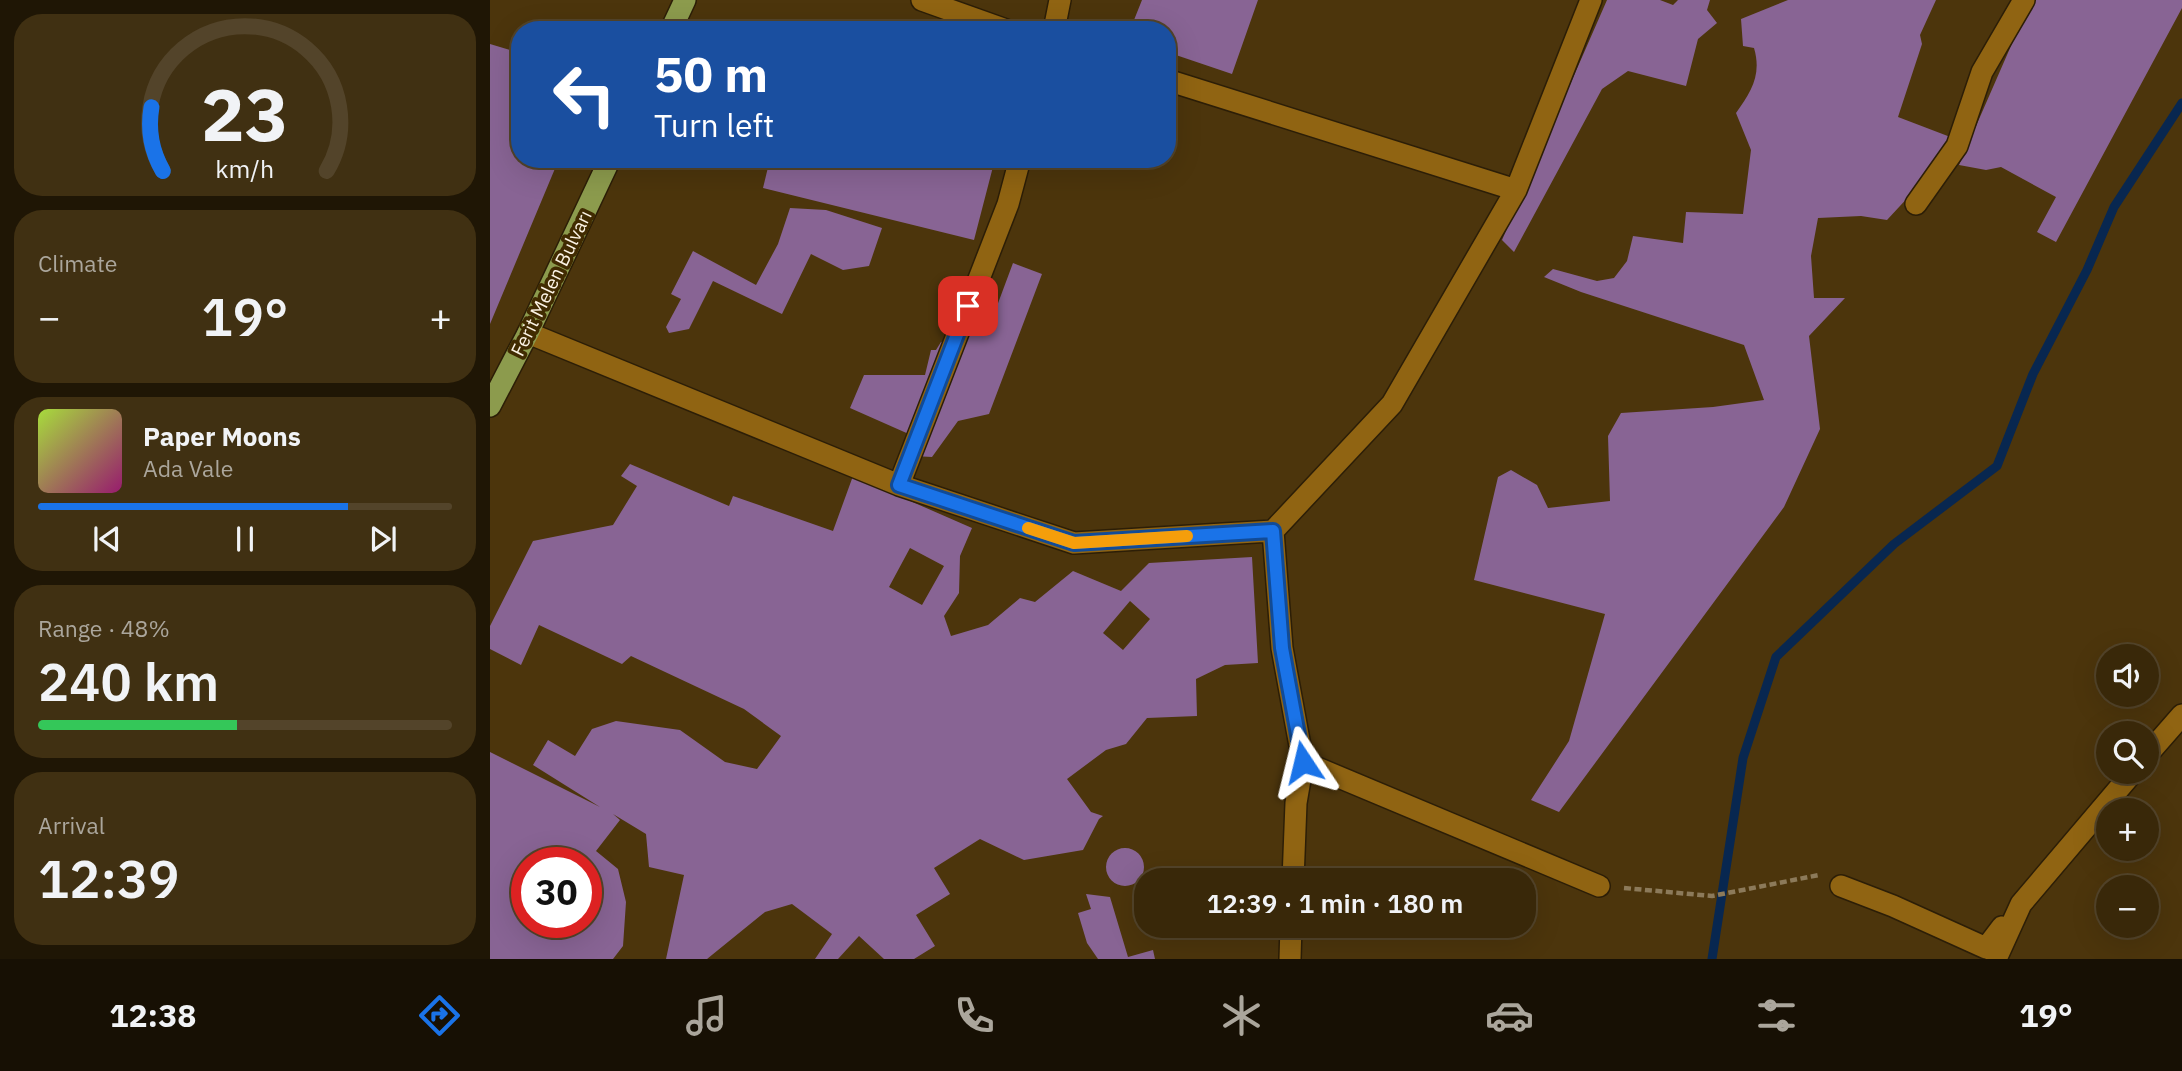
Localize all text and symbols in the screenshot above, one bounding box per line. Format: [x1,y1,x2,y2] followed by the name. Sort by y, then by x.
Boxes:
[654,42,768,105] text: 50 m
[539,49,630,140] icon: left
[201,66,289,161] text: 23
[654,104,774,146] text: Turn left
[216,152,274,185] text: km/h
[505,206,597,360] street label: Ferit Melen Bulvarı
[38,248,117,278] text: Climate
[938,276,998,336] pin
[202,283,288,350] text: 19°
[949,287,987,325] icon: arrive
[38,292,61,341] text: −
[429,292,452,341] text: +
[143,419,301,453] text: Paper Moons
[143,453,233,483] text: Ada Vale
[88,520,126,558] icon: previous
[226,520,264,558] icon: pause
[364,520,402,558] icon: next
[38,613,170,643] text: Range · 48%
[2096,644,2159,938] map controls
[2096,644,2159,707] button: sound
[38,648,219,715] text: 240 km
[2096,721,2159,784] button: search
[1266,725,1340,799] position arrow
[2096,798,2159,861] button: +
[38,810,105,840] text: Arrival
[38,845,179,912] text: 12:39
[511,847,602,938] speed limit sign: 30
[2096,875,2159,938] button: −
[1207,886,1463,920] text: 12:39 · 1 min · 180 m
[415,991,464,1040] icon: directions
[682,991,731,1040] icon: music
[950,991,999,1040] icon: phone
[1217,991,1266,1040] icon: climate
[1485,991,1534,1040] icon: car
[1752,991,1801,1040] icon: filters
[109,994,197,1036] text: 12:38
[2019,994,2073,1036] text: 19°

